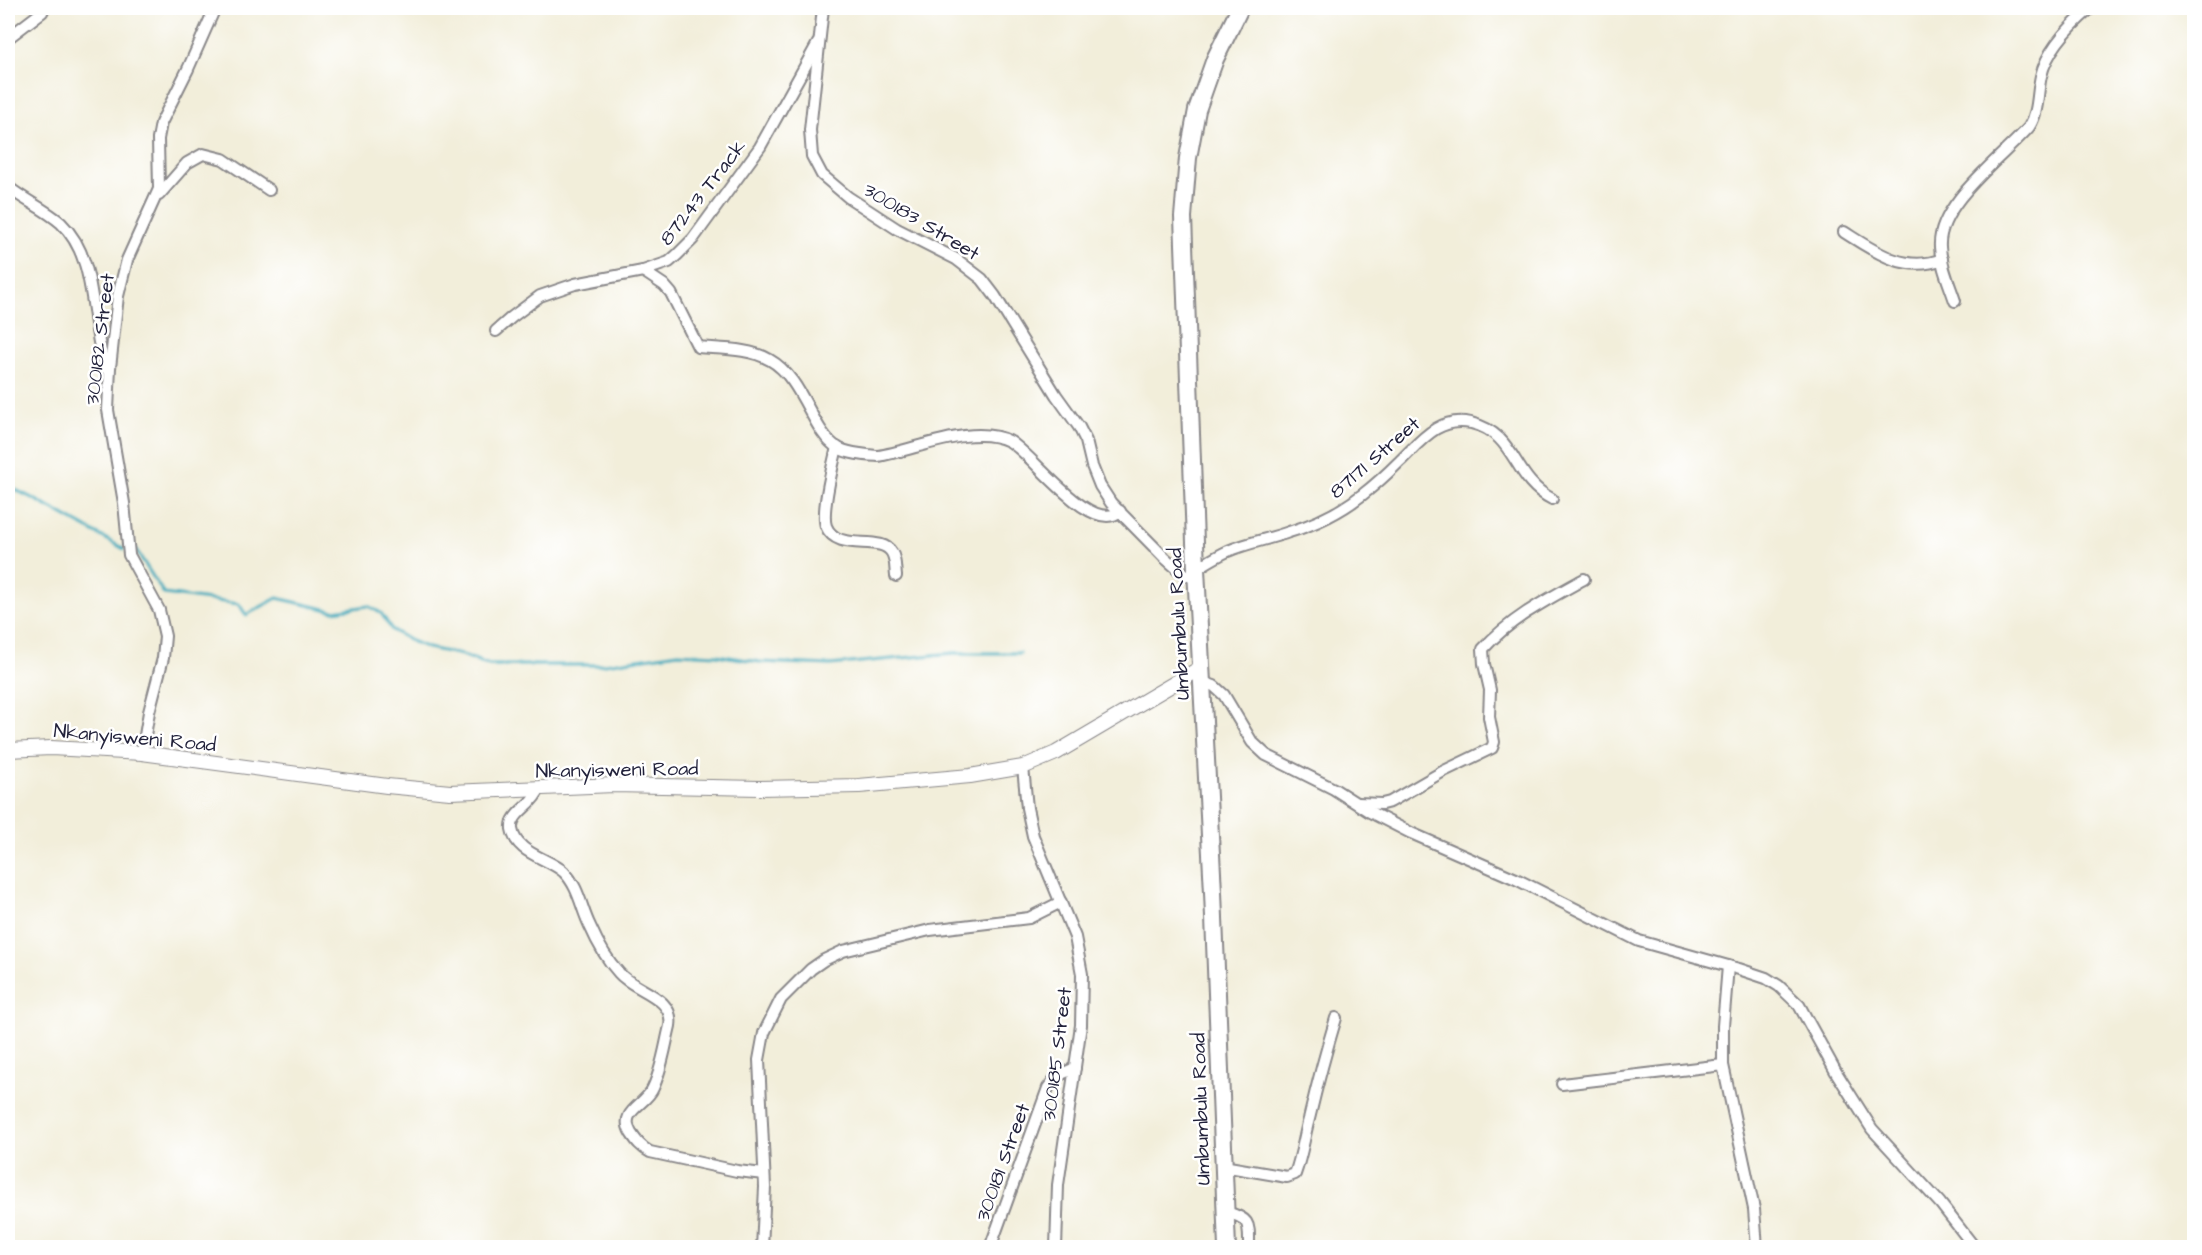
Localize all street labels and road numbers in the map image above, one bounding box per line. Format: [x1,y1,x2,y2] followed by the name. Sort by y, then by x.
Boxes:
[653,134,753,251] street label: 87243 Track
[858,176,985,268] street label: 300183 Street
[78,272,122,406] street label: 300182 Street
[1323,410,1426,505] street label: 87171 Street
[1161,547,1197,701] street label: Umbumbulu Road
[52,717,217,760] street label: Nkanyisweni Road
[535,755,699,786] street label: Nkanyisweni Road
[1035,986,1079,1123] street label: 300185 Street
[1184,1032,1218,1186] street label: Umbumbulu Road
[969,1100,1037,1225] street label: 300181 Street

